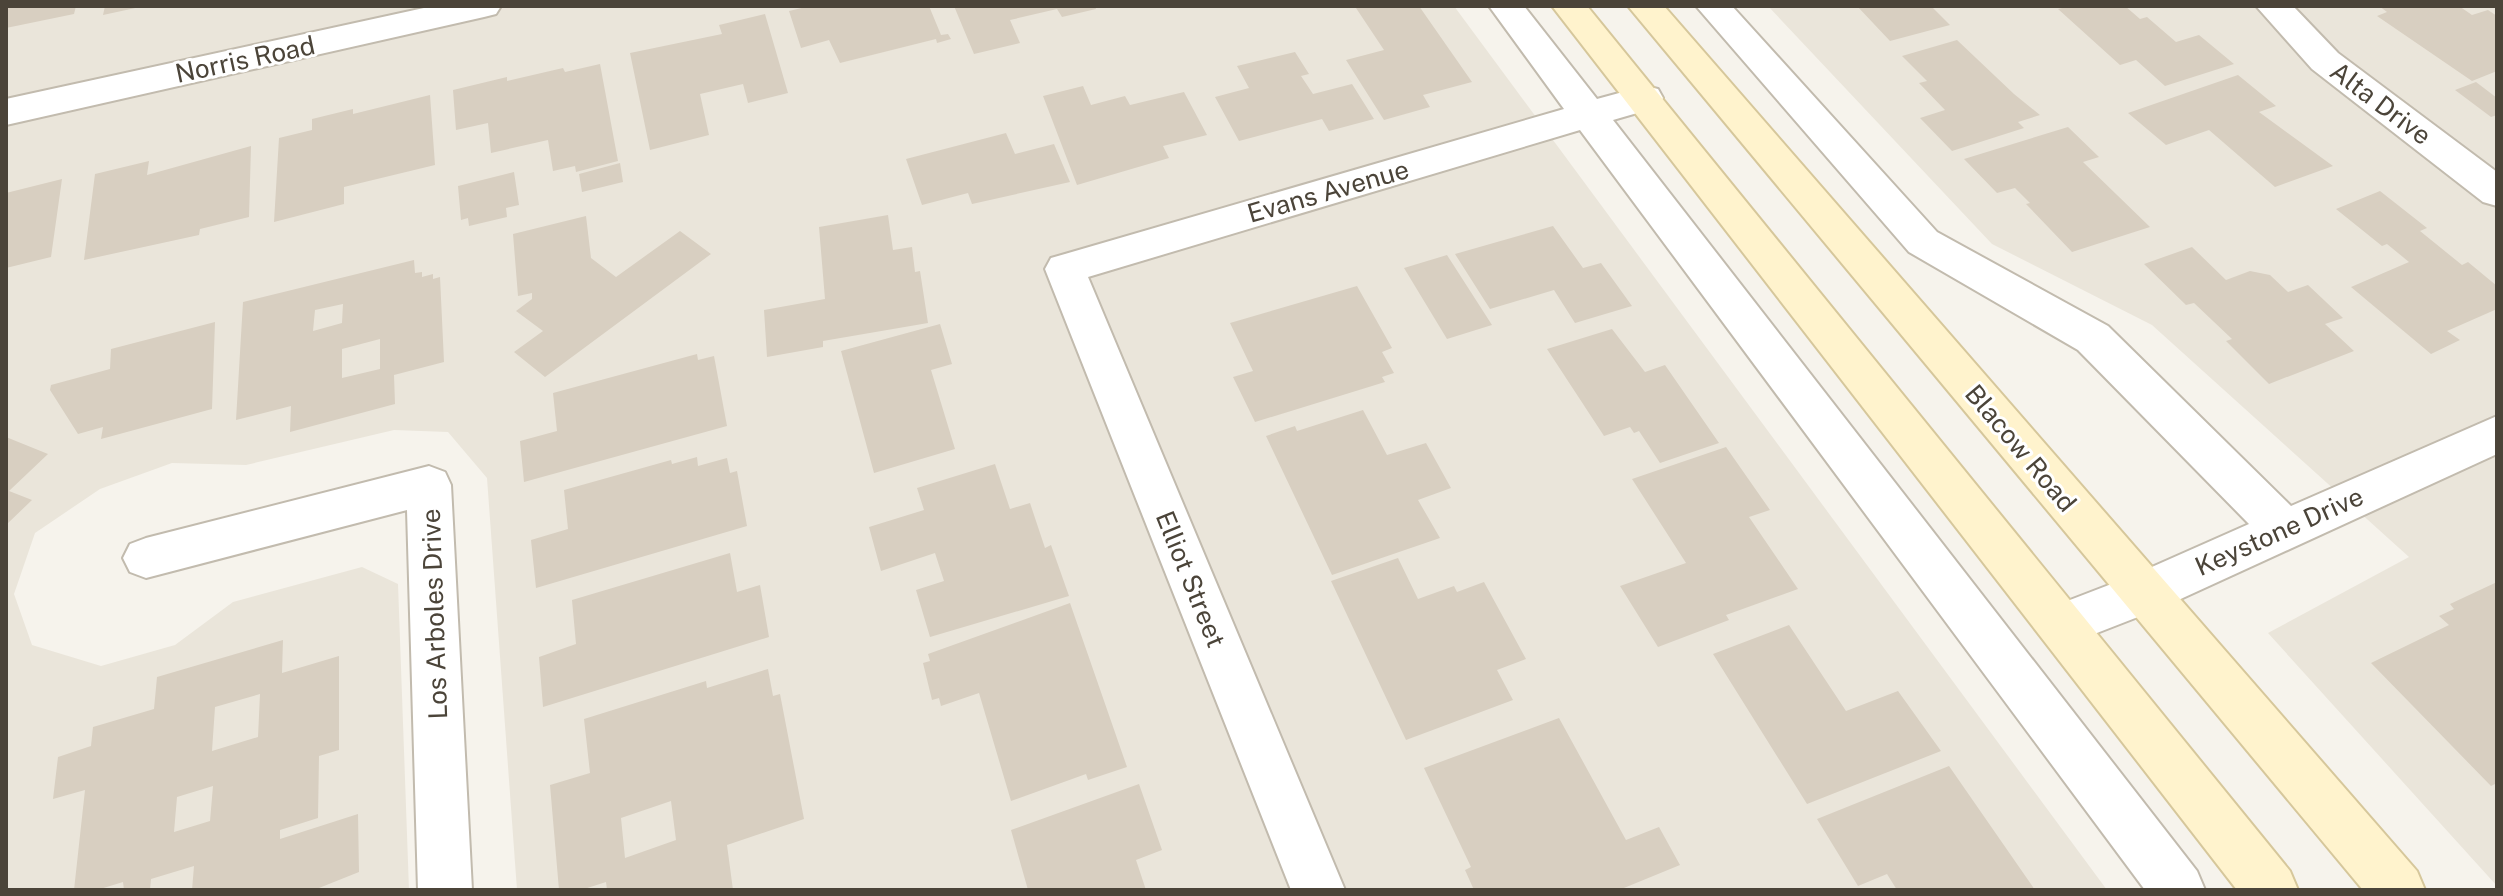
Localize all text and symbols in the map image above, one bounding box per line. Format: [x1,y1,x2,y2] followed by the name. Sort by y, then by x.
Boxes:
[172,29,318,89] street label: Norris Road
[2324,55,2438,151] street label: Alta Drive
[1244,153,1412,229] street label: Evans Avenue
[1959,378,2083,518] street label: Blacow Road
[2190,480,2368,582] street label: Keystone Drive
[1150,506,1232,652] street label: Elliot Street
[415,508,453,720] street label: Los Arboles Drive

